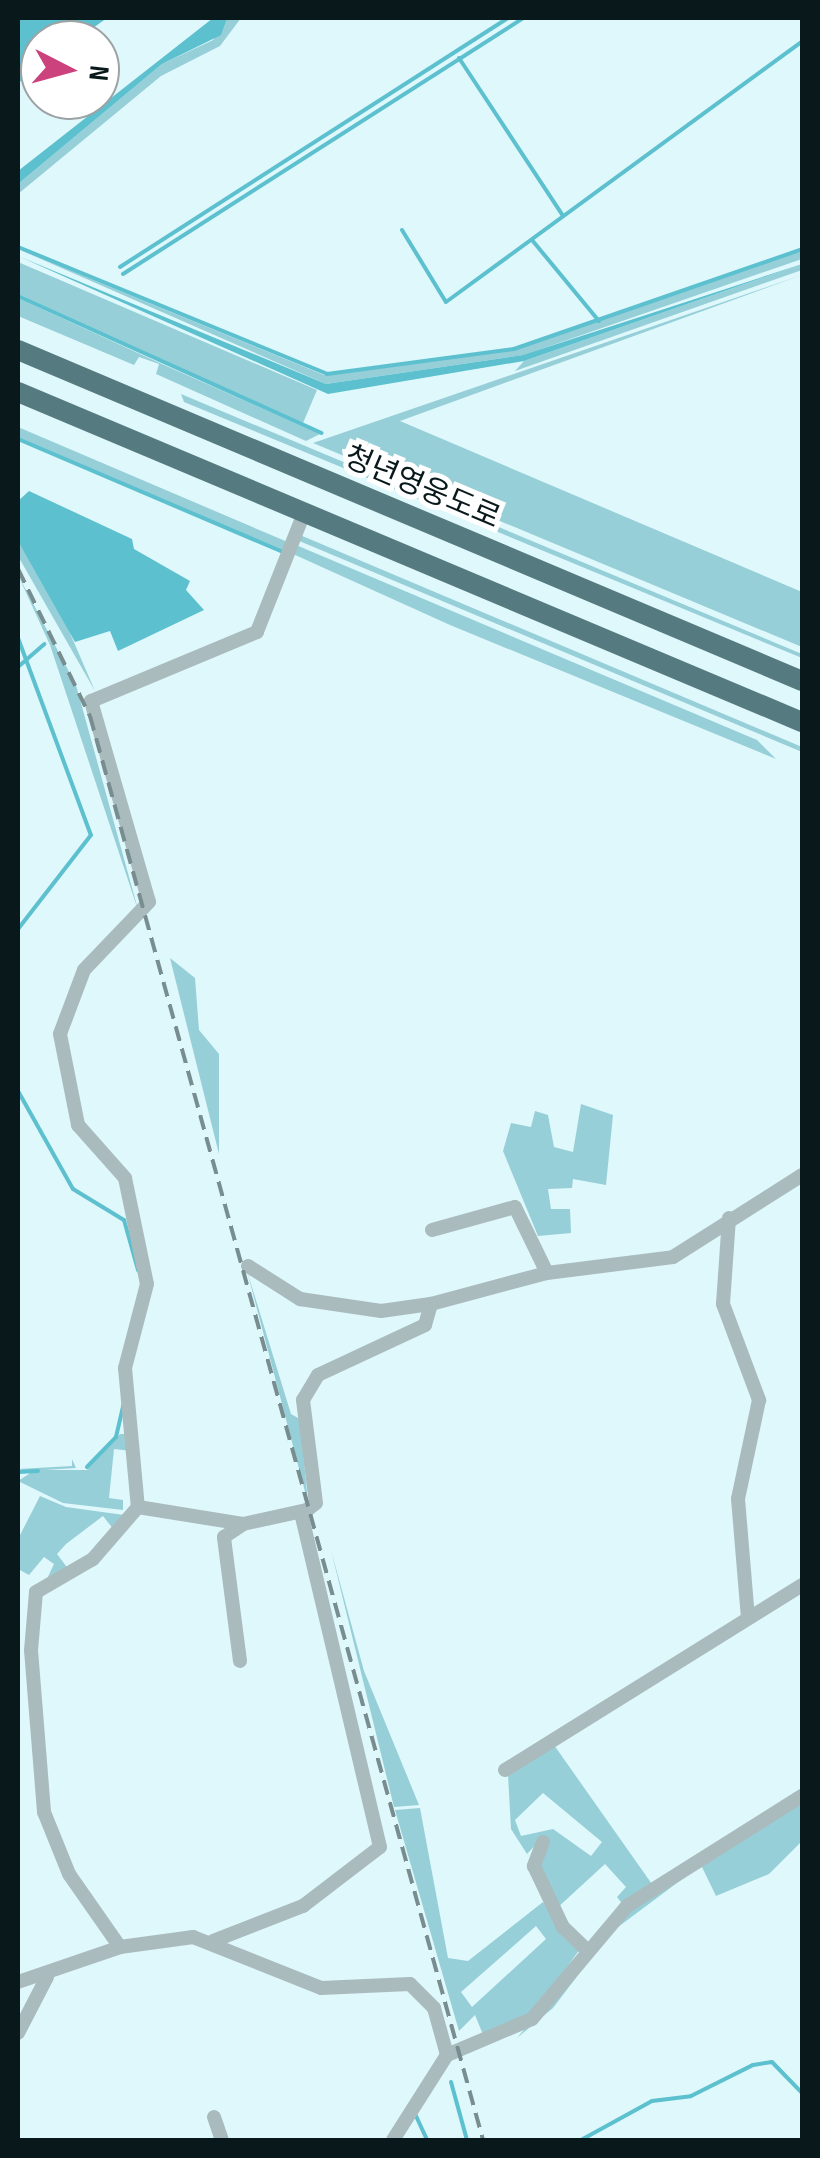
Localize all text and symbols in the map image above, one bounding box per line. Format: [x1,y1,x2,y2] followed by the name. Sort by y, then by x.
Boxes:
[20,20,120,120] north arrow
[81,64,116,82] text: N
[339,439,505,537] street label: 청년영웅도로

